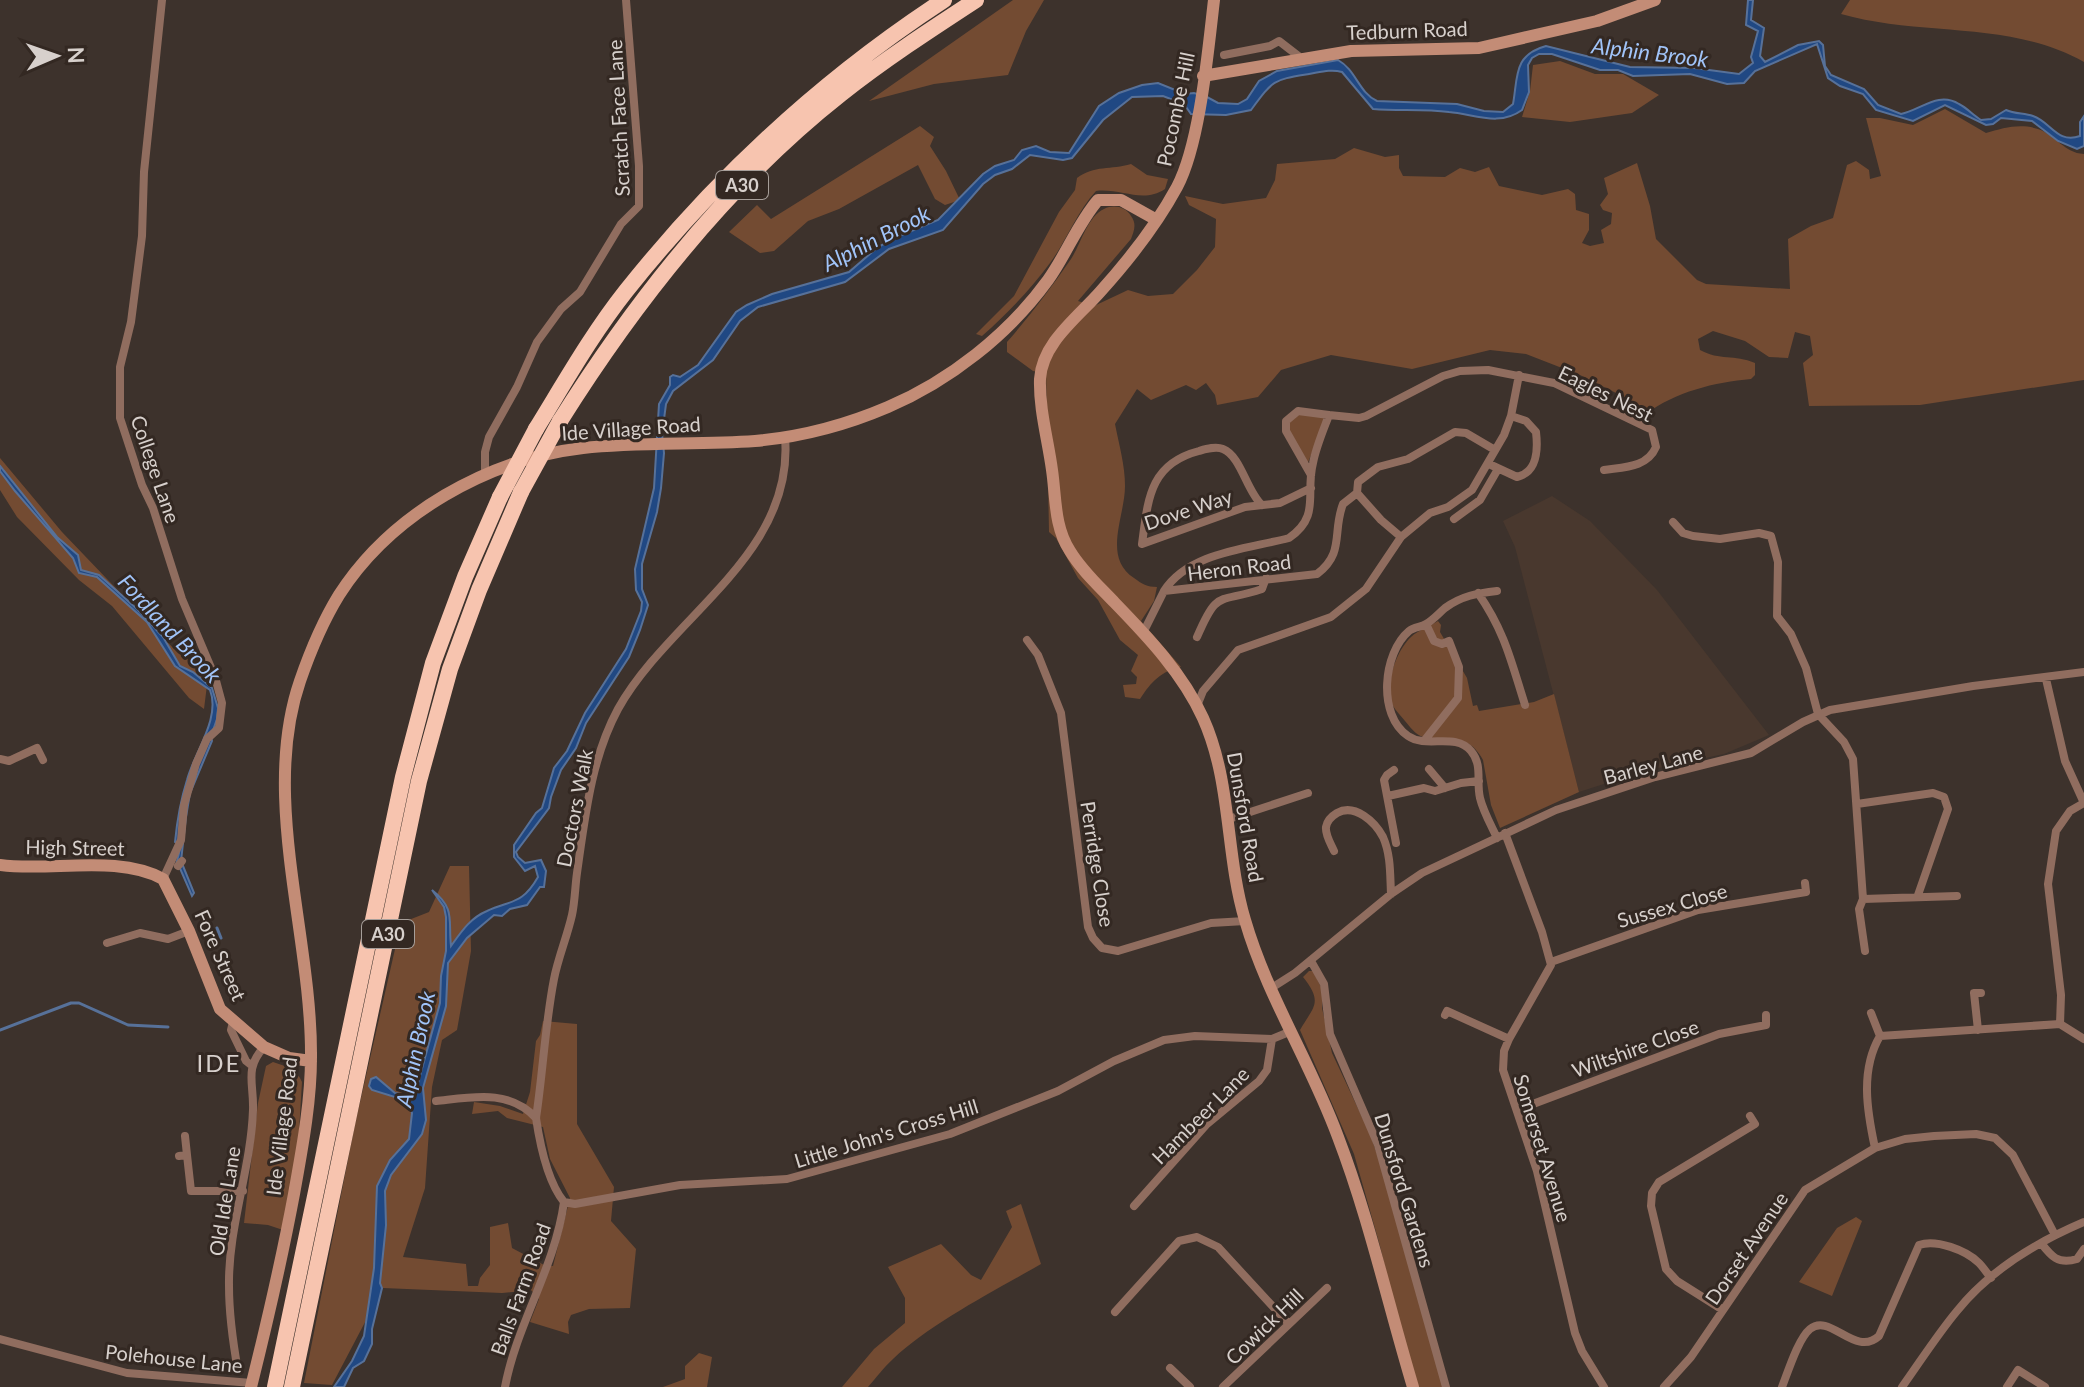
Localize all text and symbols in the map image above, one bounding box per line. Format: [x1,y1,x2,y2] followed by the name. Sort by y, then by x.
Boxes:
[16,16,96,96] north arrow
[1346,16,1468,44] street label: Tedburn Road
[1589,31,1710,73] water label: Alphin Brook
[602,39,634,197] street label: Scratch Face Lane
[63,46,90,64] text: N
[1151,50,1199,168] street label: Pocombe Hill
[716,171,768,199] road number: A30
[817,199,935,277] water label: Alphin Brook
[1555,360,1657,426] street label: Eagles Nest
[561,411,701,445] street label: Ide Village Road
[126,412,186,526] street label: College Lane
[1141,483,1236,534] street label: Dove Way
[1186,549,1292,585] street label: Heron Road
[113,568,228,688] water label: Fordland Brook
[1601,739,1705,789] street label: Barley Lane
[551,746,597,869] street label: Doctors Walk
[1223,750,1269,884] street label: Dunsford Road
[1076,799,1120,929] street label: Perridge Close
[25,834,125,860] street label: High Street
[1614,878,1730,932] street label: Sussex Close
[190,906,252,1004] street label: Fore Street
[362,920,414,948] road number: A30
[389,988,441,1110] water label: Alphin Brook
[1568,1014,1702,1082] street label: Wiltshire Close
[197,1048,241,1077] district label: IDE
[261,1055,301,1197] street label: Ide Village Road
[1146,1061,1254,1169] street label: Hambeer Lane
[1509,1071,1577,1225] street label: Somerset Avenue
[791,1094,981,1172] street label: Little John's Cross Hill
[1370,1110,1440,1270] street label: Dunsford Gardens
[203,1144,245,1258] street label: Old Ide Lane
[1700,1187,1792,1309] street label: Dorset Avenue
[485,1220,555,1358] street label: Balls Farm Road
[1220,1283,1308,1369] street label: Cowick Hill
[104,1339,244,1377] street label: Polehouse Lane

